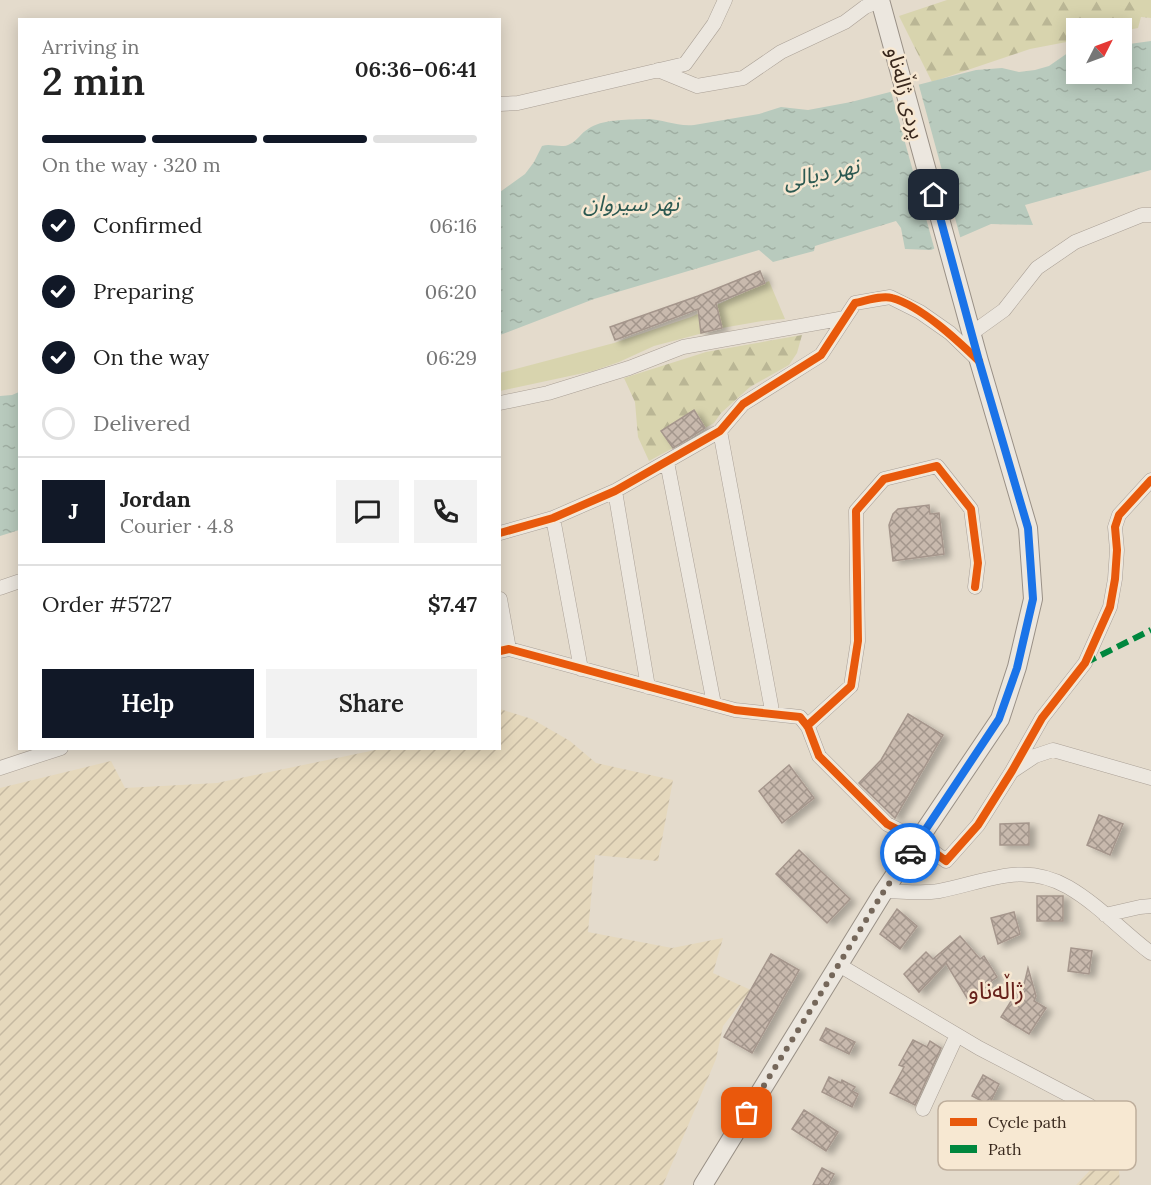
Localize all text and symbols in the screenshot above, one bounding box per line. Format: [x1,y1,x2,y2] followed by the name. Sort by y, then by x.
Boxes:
[1066,18,1132,84] north arrow
[1066,18,1132,84] map controls
[42,34,139,59] text: Arriving in
[881,43,933,142] street label: پردی ژاڵەناو
[355,55,477,83] text: 06:36–06:41
[42,56,145,106] text: 2 min
[780,151,864,195] water label: نهر ديالى
[42,152,221,177] text: On the way · 320 m
[908,169,959,220] pin
[917,178,950,211] icon: home
[583,189,681,217] water label: نهر سیروان
[42,209,75,242] icon: check
[93,211,202,239] text: Confirmed
[429,213,477,238] text: 06:16
[42,275,75,308] icon: check
[93,277,193,305] text: Preparing
[425,279,477,304] text: 06:20
[42,341,75,374] icon: check
[93,343,209,371] text: On the way
[426,345,477,370] text: 06:29
[93,409,191,437] text: Delivered
[336,480,399,543] button: chat
[414,480,477,543] button: phone
[120,485,191,513] text: Jordan
[69,497,78,525] text: J
[120,513,234,538] text: Courier · 4.8
[42,590,172,618] text: Order #5727
[428,590,477,618] text: $7.47
[42,669,254,738] button: Help
[266,669,477,738] button: Share
[880,823,940,883] courier
[894,837,927,870] icon: car
[968,973,1024,1006] district label: ژاڵەناو
[721,1087,772,1138] pin
[730,1096,763,1129] icon: bag
[938,1101,1136,1170] legend
[988,1112,1067,1132] text: Cycle path
[988,1139,1022,1159] text: Path

